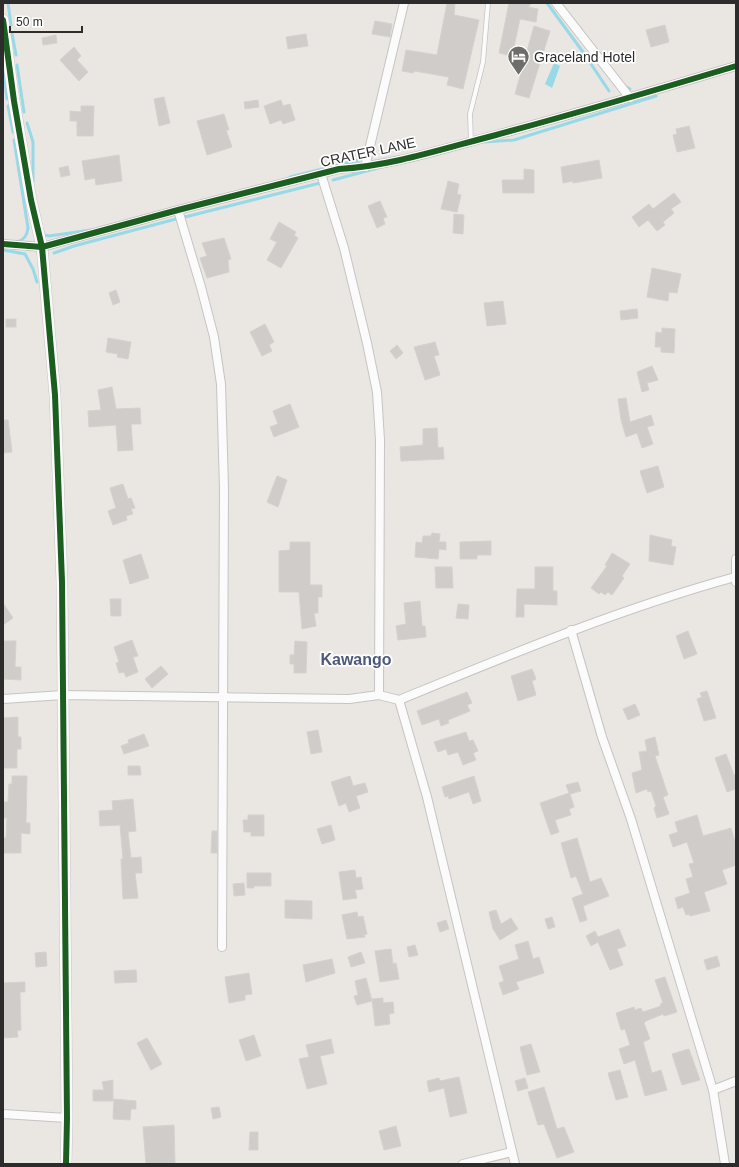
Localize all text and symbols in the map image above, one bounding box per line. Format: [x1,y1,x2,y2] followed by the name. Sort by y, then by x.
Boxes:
[10,8,82,34] scale bar
[16,15,43,29] text: 50 m
[505,44,531,77] hotel icon: Graceland Hotel
[534,49,635,65] place label: Graceland Hotel
[319,134,417,170] street label: CRATER LANE
[320,651,392,668] district label: Kawango

